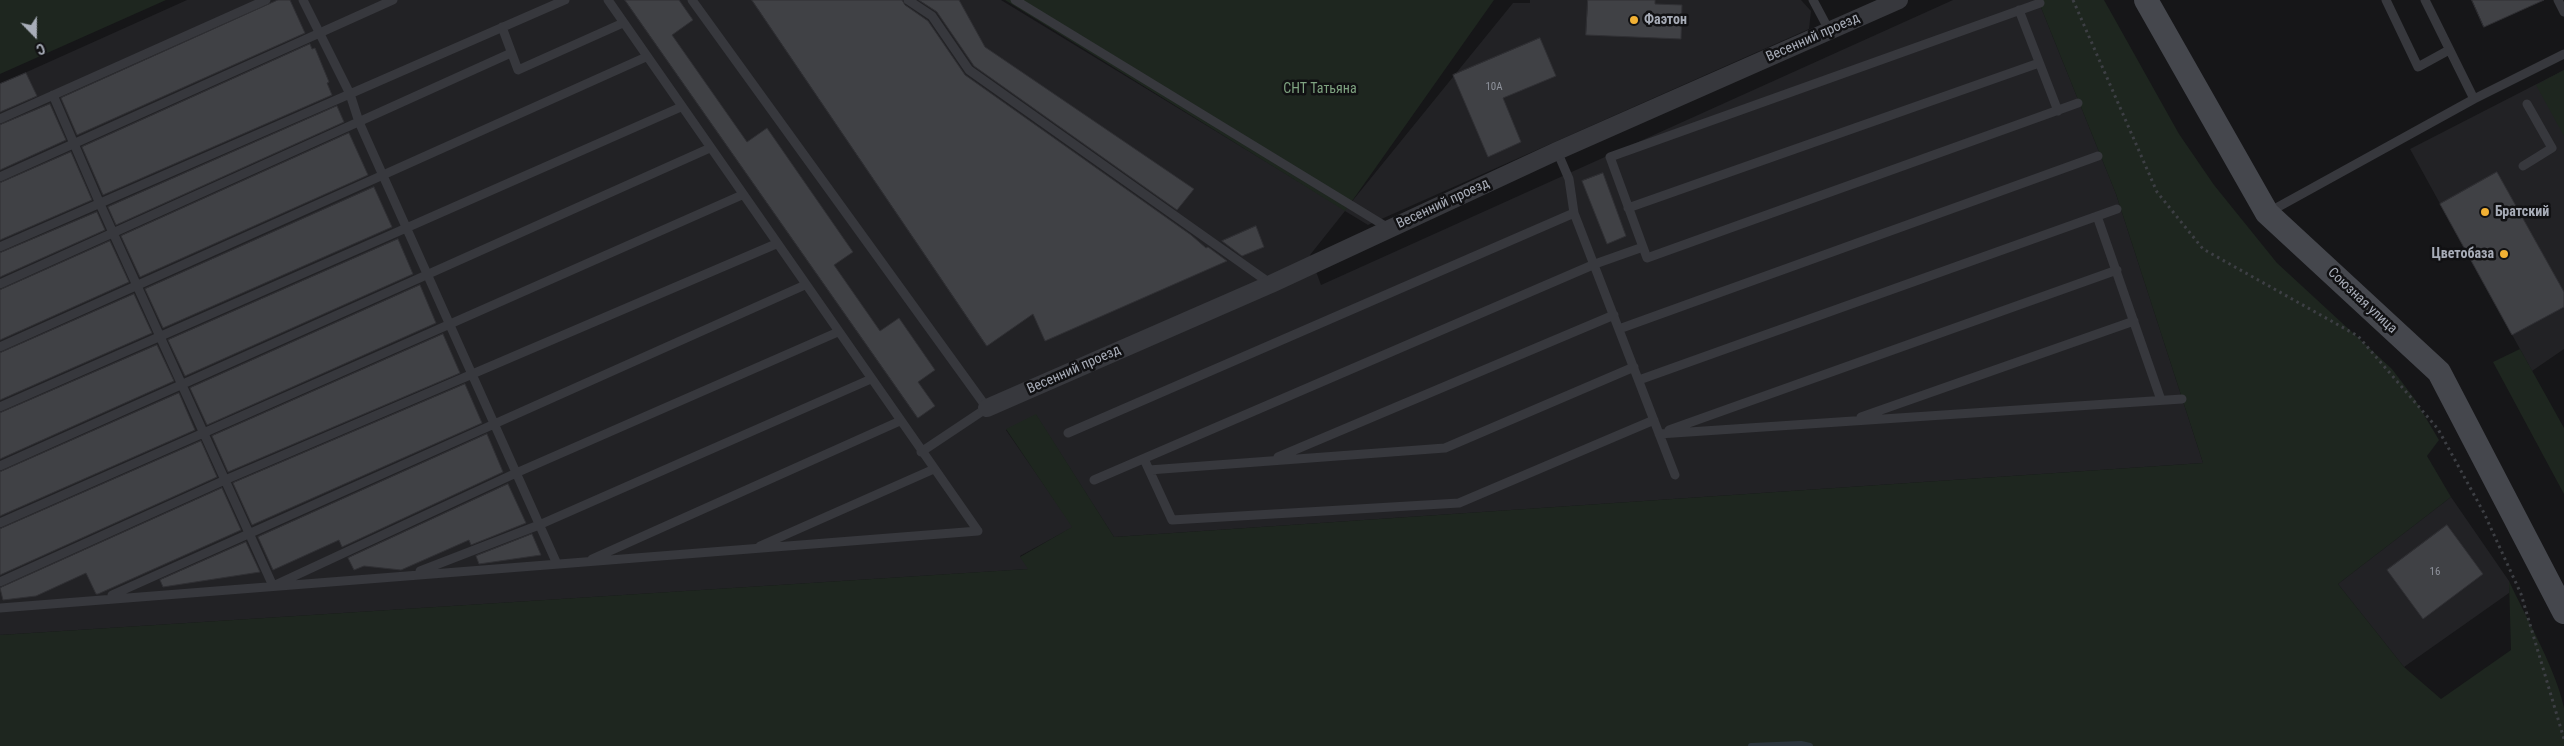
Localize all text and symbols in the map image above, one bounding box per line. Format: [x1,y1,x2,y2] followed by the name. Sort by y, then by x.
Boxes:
[10,10,60,60] north arrow
[1764,10,1862,66] street label: Весенний проезд
[1644,12,1687,28] place label: Фаэтон
[1628,14,1640,26] marker: Фаэтон
[34,40,47,58] text: С
[1485,80,1503,94] house number: 10А
[1283,81,1357,97] park label: СНТ Татьяна
[1394,175,1492,233] street label: Весенний проезд
[2495,204,2549,220] place label: Братский
[2479,206,2491,218] marker: Братский
[2431,246,2494,262] place label: Цветобаза
[2498,248,2510,260] marker: Цветобаза
[2324,265,2400,337] street label: Союзная улица
[1025,342,1123,398] street label: Весенний проезд
[2430,565,2440,579] house number: 16

